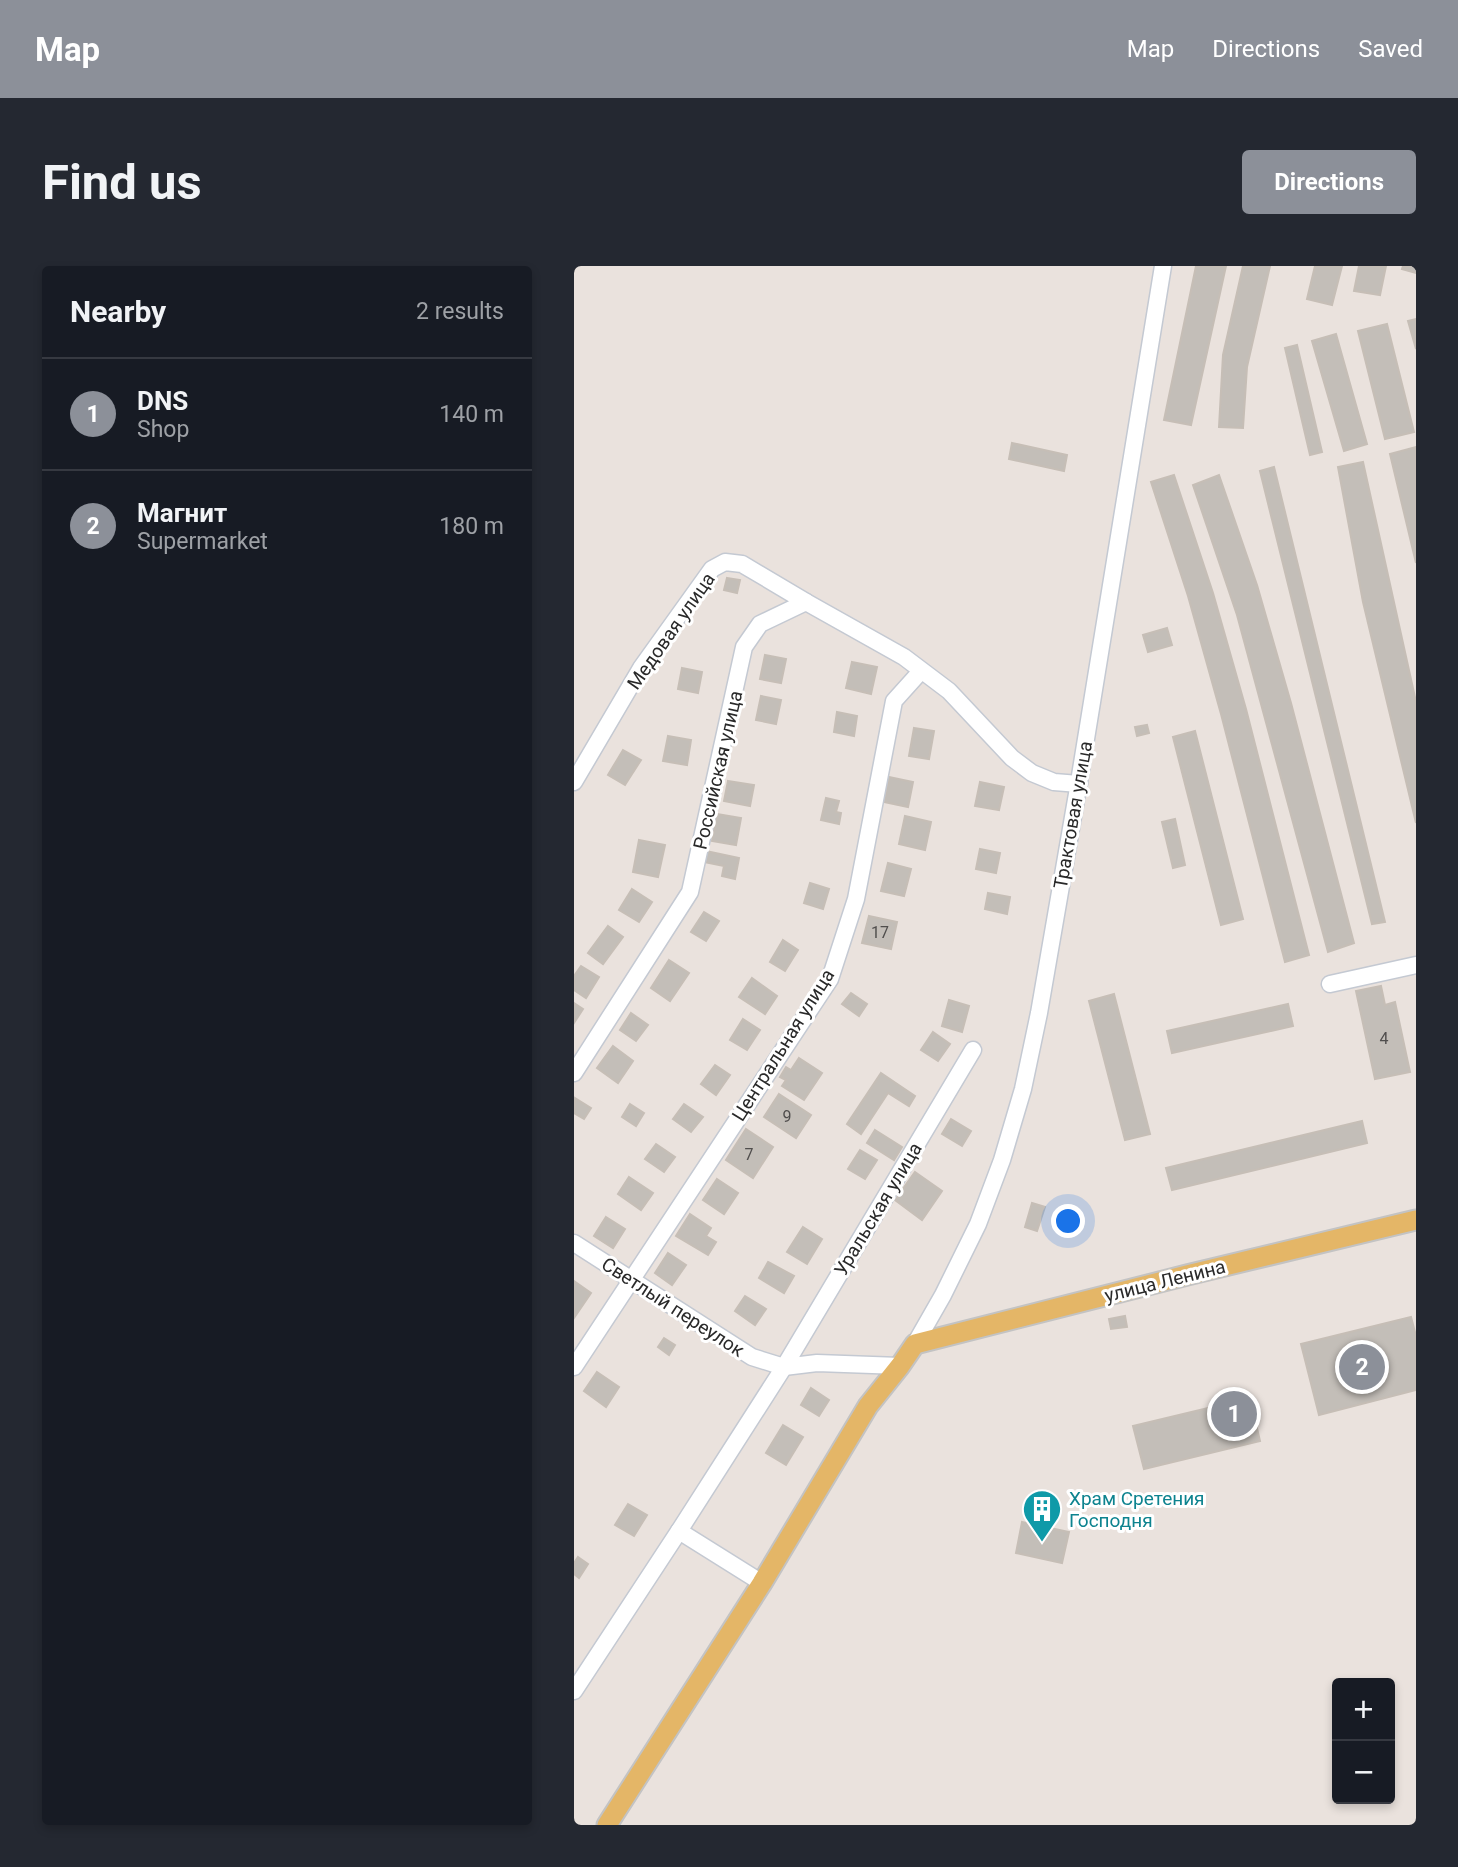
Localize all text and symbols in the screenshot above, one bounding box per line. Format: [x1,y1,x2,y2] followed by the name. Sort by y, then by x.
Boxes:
[35,30,100,69] text: Map
[1127,35,1174,63] text: Map
[1212,35,1320,63] text: Directions
[1358,35,1423,63] text: Saved
[1242,150,1416,214] button: Directions
[42,154,202,211] text: Find us
[70,294,166,329] text: Nearby
[416,298,504,325] text: 2 results
[137,386,188,416] text: DNS
[86,401,100,428] text: 1
[439,401,504,428] text: 140 m
[137,416,189,443] text: Shop
[137,498,227,528] text: Магнит
[86,513,100,540] text: 2
[439,513,504,540] text: 180 m
[137,528,268,555] text: Supermarket
[622,568,720,694] street label: Медовая улица
[689,688,747,852] street label: Российская улица
[1049,739,1097,891] street label: Трактовая улица
[871,923,889,942] house number: 17
[727,965,839,1125] street label: Центральная улица
[1380,1029,1389,1048] house number: 4
[783,1107,792,1126] house number: 9
[829,1138,927,1280] street label: Уральская улица
[745,1145,754,1164] house number: 7
[1051,1204,1085,1238] your location
[597,1252,749,1362] street label: Светлый переулок
[1102,1255,1228,1307] street label: улица Ленина
[1339,1341,1385,1393] pin: 2
[1211,1388,1257,1440] pin: 1
[1069,1487,1205,1532] place label: Храм Сретения Господня
[1021,1488,1063,1543] building icon: Храм Сретения Господня
[1332,1678,1395,1804] map controls
[1332,1678,1395,1741] button: +
[1332,1741,1395,1804] button: −

